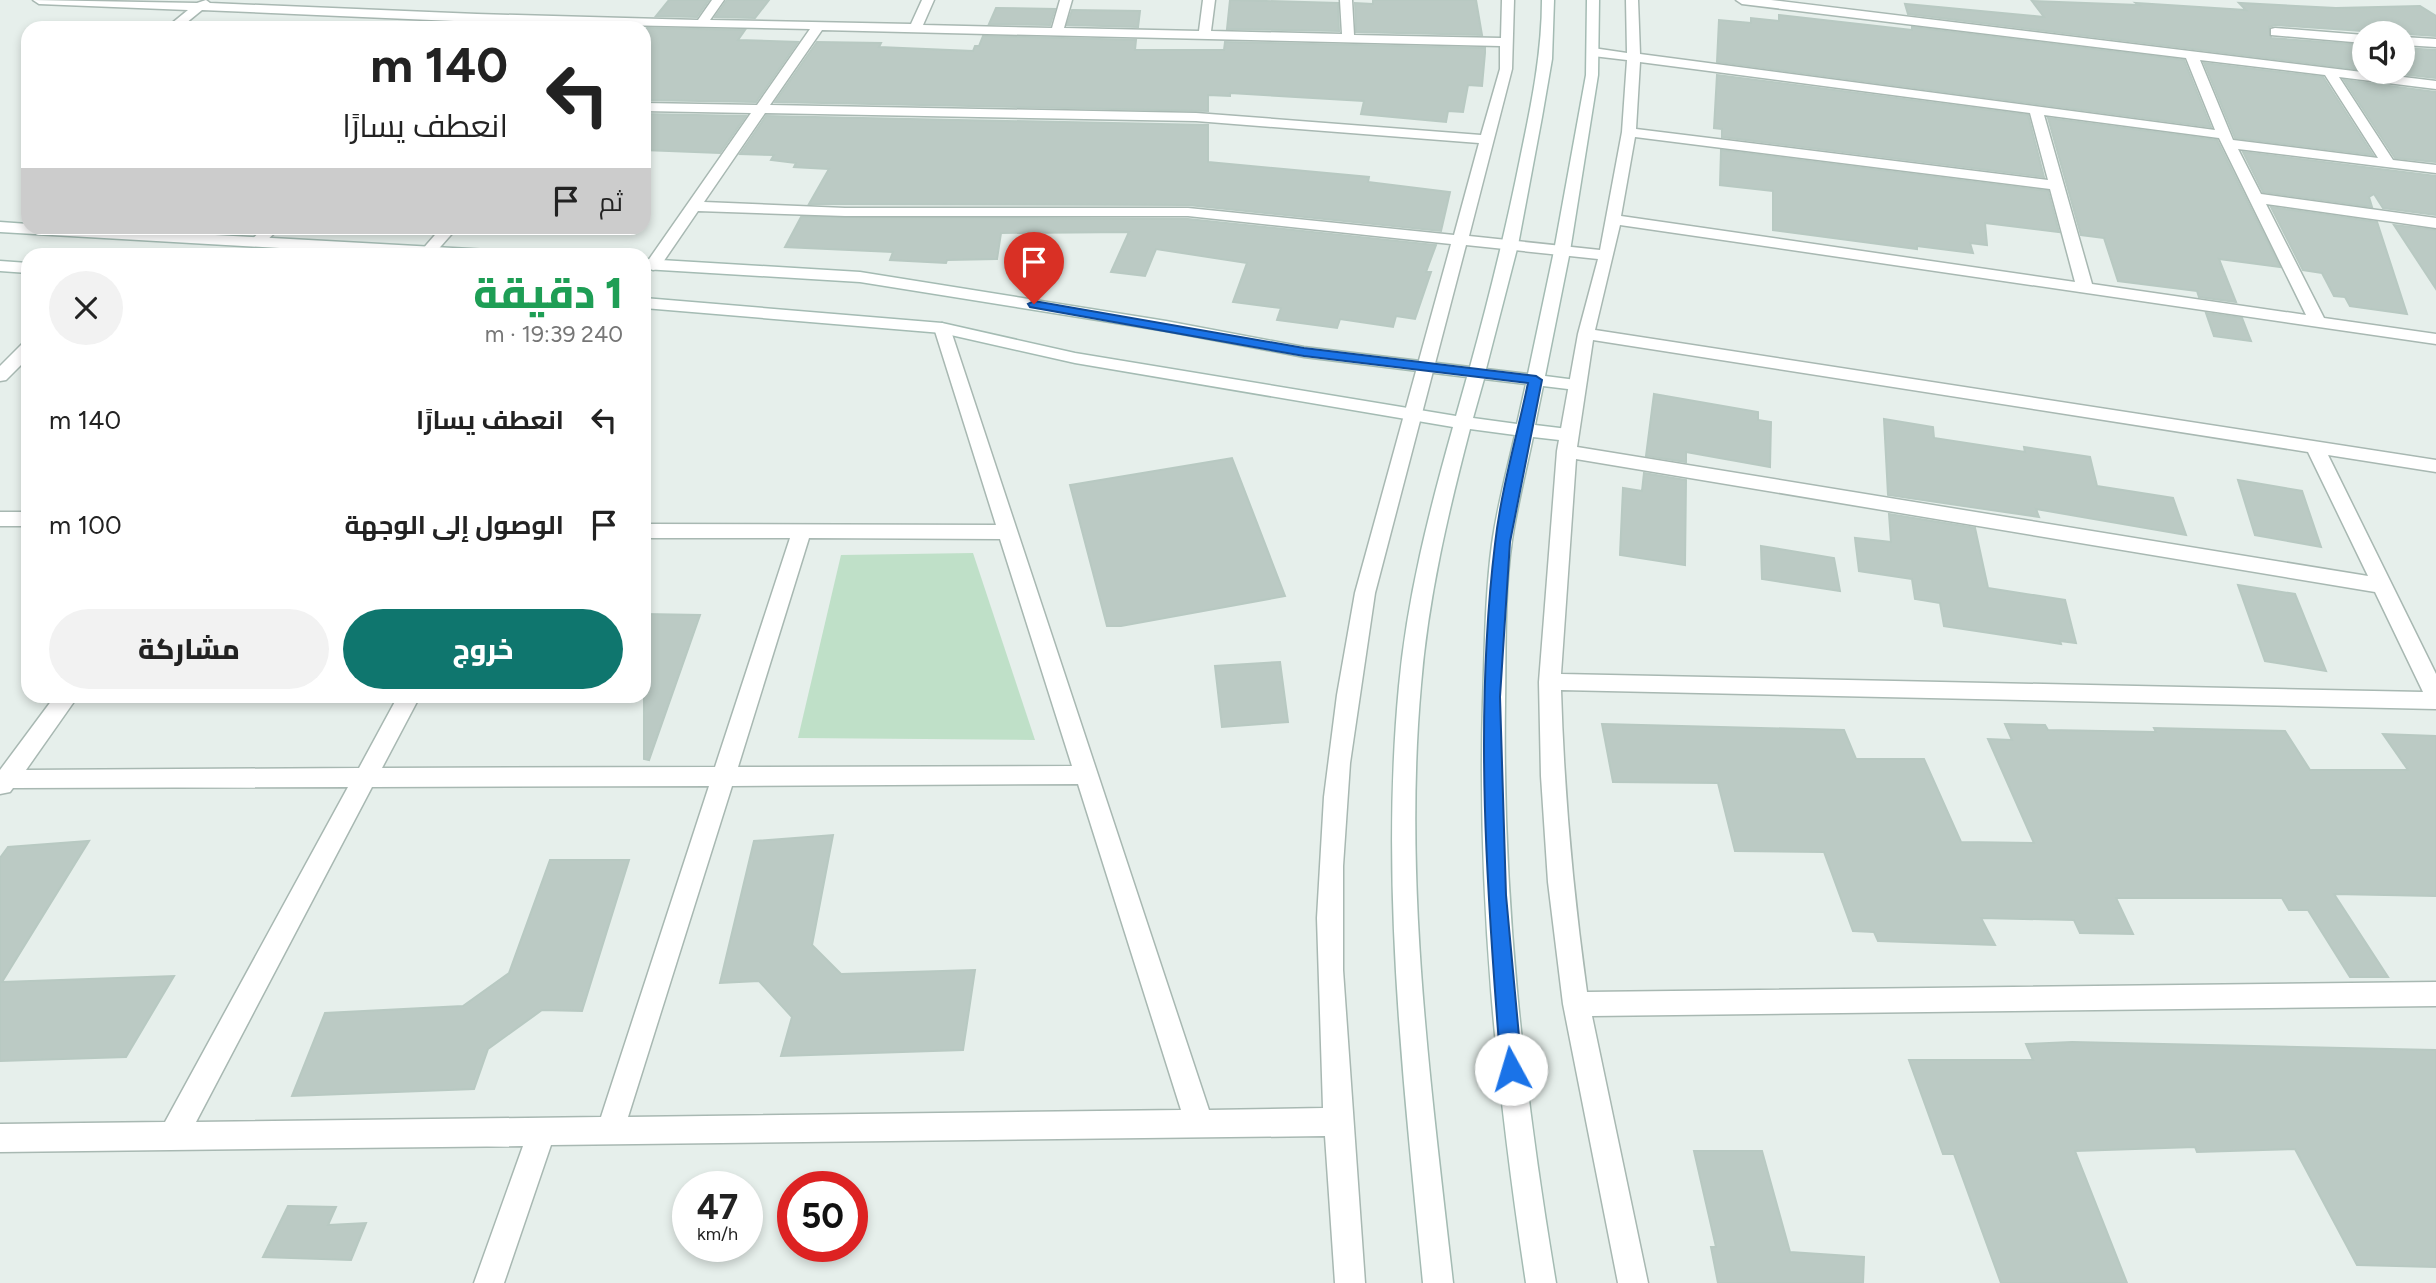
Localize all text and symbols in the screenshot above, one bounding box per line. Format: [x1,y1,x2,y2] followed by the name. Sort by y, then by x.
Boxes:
[2352,21,2415,84] map controls
[2352,21,2415,84] button: sound
[370,35,508,94] text: 140 m
[532,49,623,140] icon: left
[342,107,508,145] text: انعطف يسارًا
[547,182,585,220] icon: arrive
[599,186,623,218] text: ثم
[1004,232,1064,304] pin
[1015,243,1053,281] icon: arrive
[473,268,623,319] text: 1 دقيقة
[49,271,123,345] button: close
[485,320,623,348] text: 240 m · 19:39
[585,401,623,439] icon: left
[49,404,121,436] text: 140 m
[416,404,564,436] text: انعطف يسارًا
[585,506,623,544] icon: arrive
[49,509,122,541] text: 100 m
[344,509,564,541] text: الوصول إلى الوجهة
[49,609,329,689] button: مشاركة
[343,609,623,689] button: خروج
[1474,1032,1548,1106] position arrow
[777,1171,868,1262] speed limit sign: 50
[697,1186,738,1228] text: 47
[697,1223,738,1245] text: km/h

